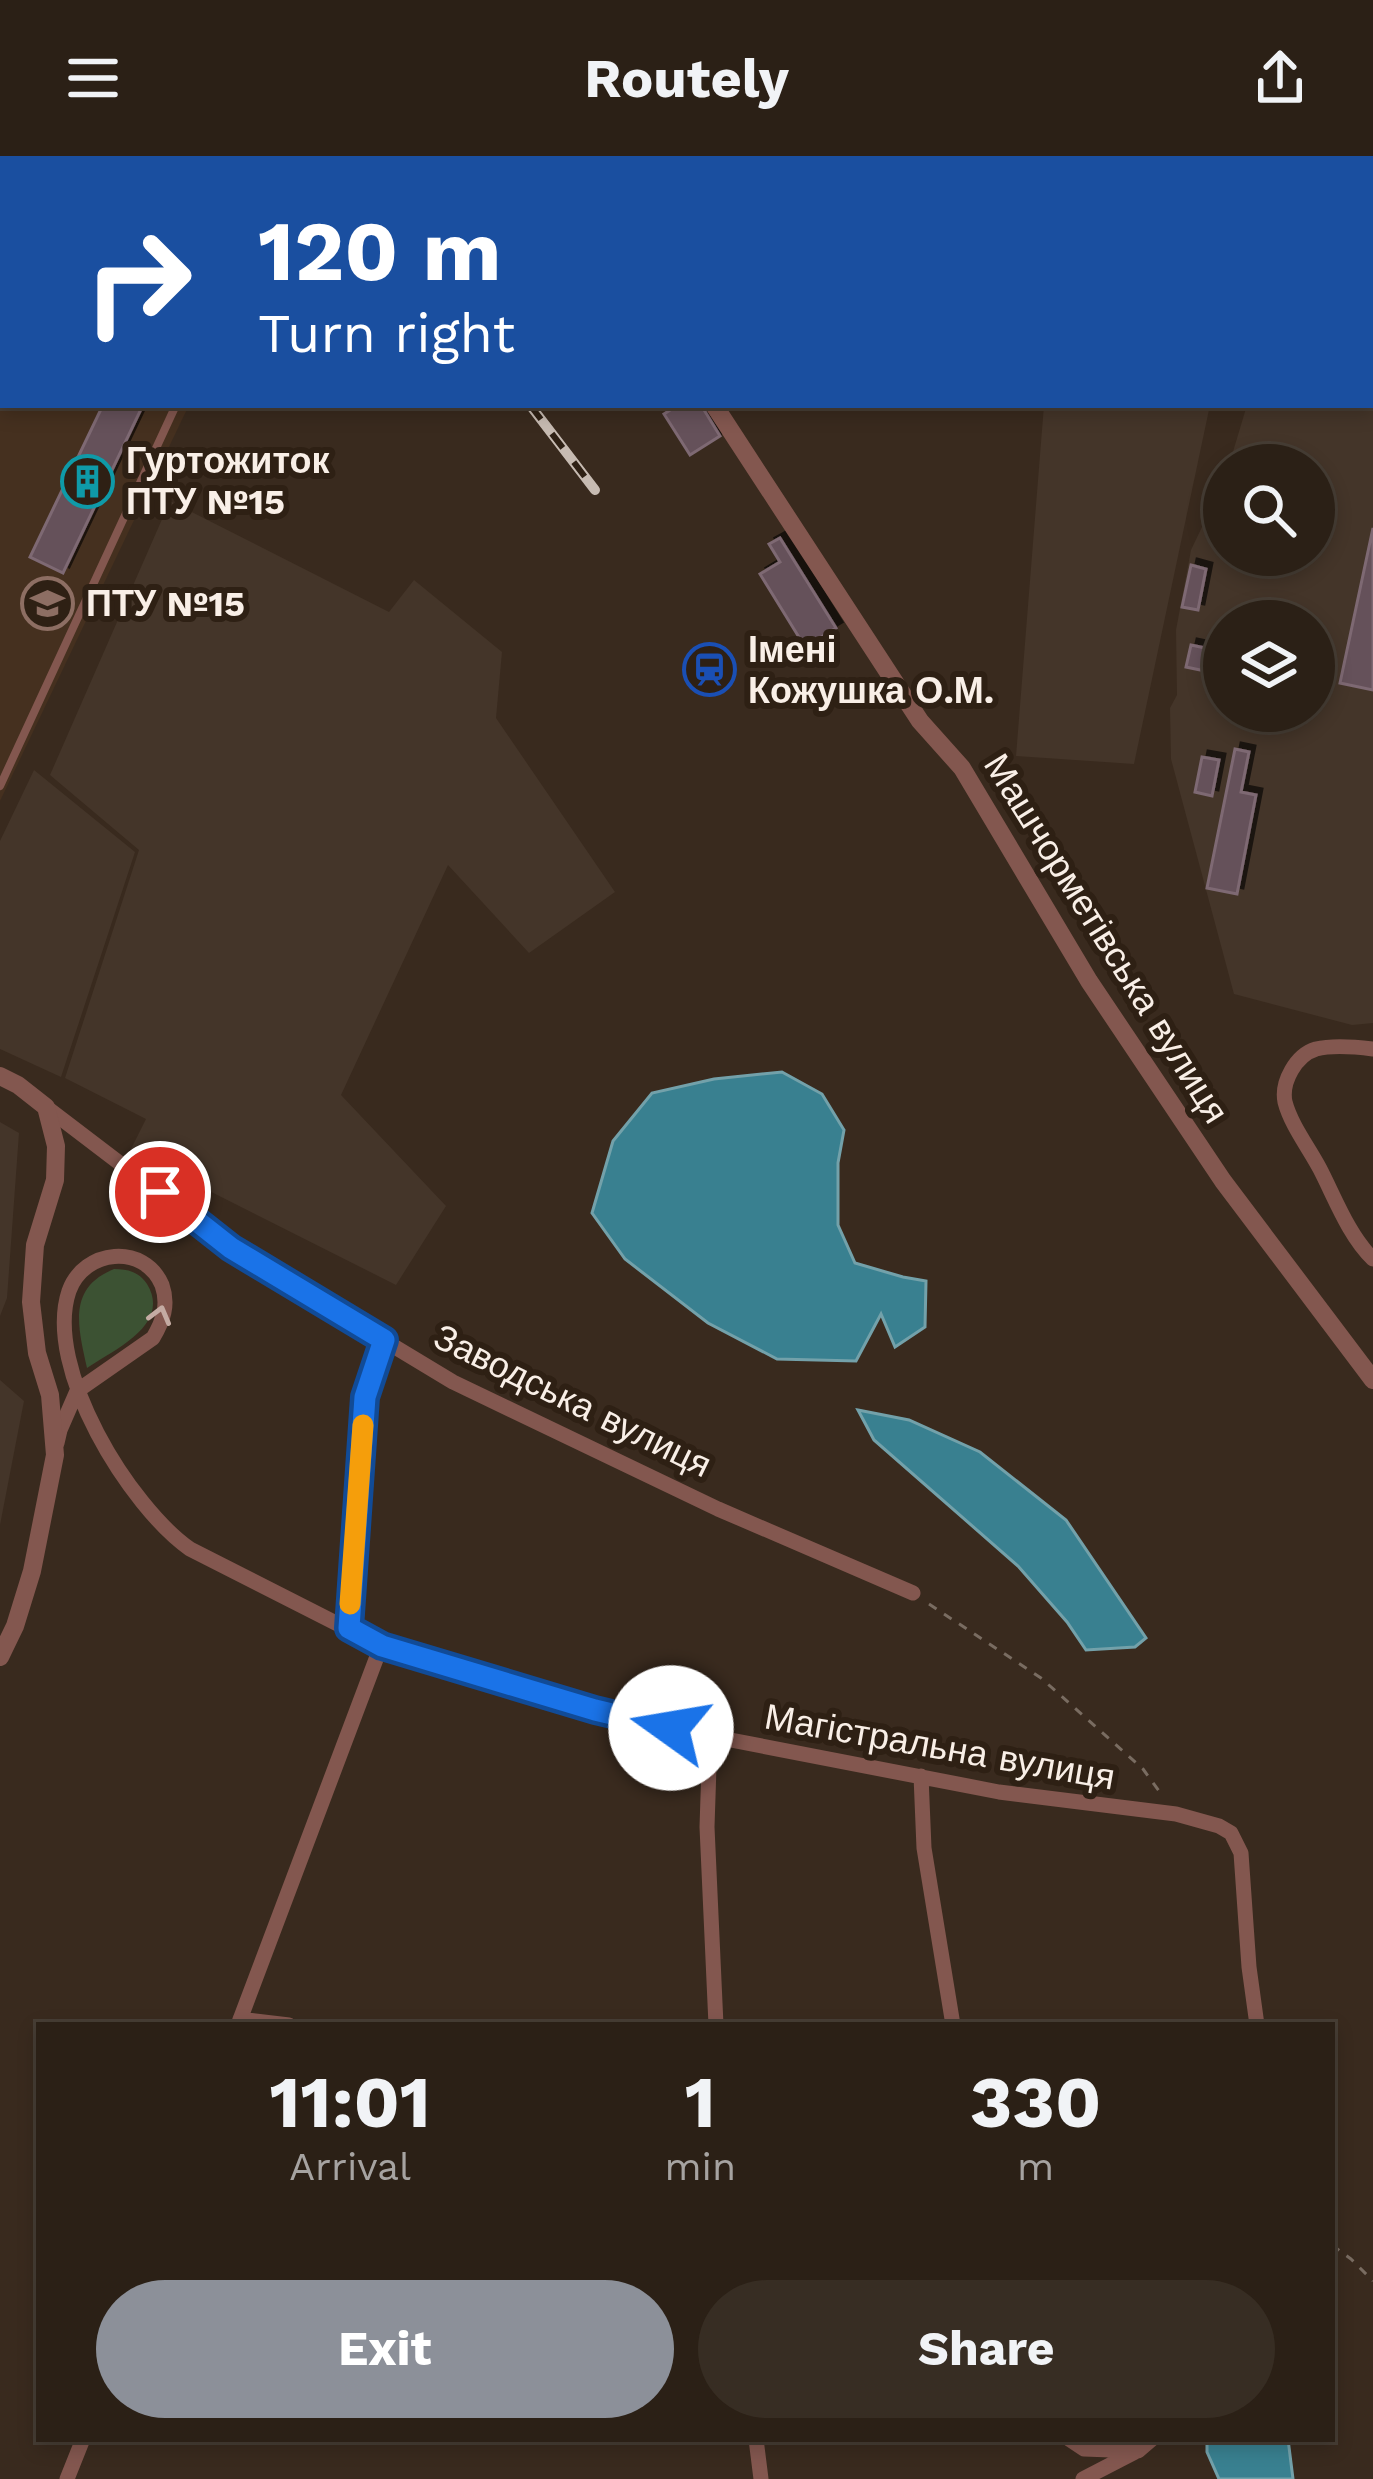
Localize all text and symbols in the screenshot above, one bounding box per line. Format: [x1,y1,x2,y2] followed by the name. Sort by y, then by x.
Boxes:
[60,45,126,111] icon: menu
[1247,45,1313,111] icon: share
[584,47,789,110] text: Routely
[258,202,501,300] text: 120 m
[60,204,216,360] icon: right
[258,302,515,365] text: Turn right
[126,440,331,523] place label: Гуртожиток ПТУ №15
[1203,444,1335,732] map controls
[1203,444,1335,576] button: search
[59,453,115,509] building icon: Гуртожиток ПТУ №15
[19,575,75,631] school or university icon: ПТУ №15
[86,583,245,625] place label: ПТУ №15
[1203,600,1335,732] button: layers
[748,629,994,712] place label: Імені Кожушка О.М.
[681,642,737,698] station icon: Імені Кожушка О.М.
[975,746,1237,1131] street label: Машчорметівська вулиця
[109,1141,211,1243] pin
[127,1159,193,1225] icon: arrive
[145,1305,170,1326] one-way arrow
[427,1316,718,1486] street label: Заводська вулиця
[608,1665,734,1791] position arrow
[761,1695,1118,1798] street label: Магістральна вулиця
[270,2060,431,2144] text: 11:01
[685,2060,716,2144] text: 1
[970,2060,1101,2144] text: 330
[289,2144,411,2189] text: Arrival
[664,2144,736,2189] text: min
[1017,2144,1054,2189] text: m
[96,2280,674,2418] button: Exit
[698,2280,1275,2418] button: Share

